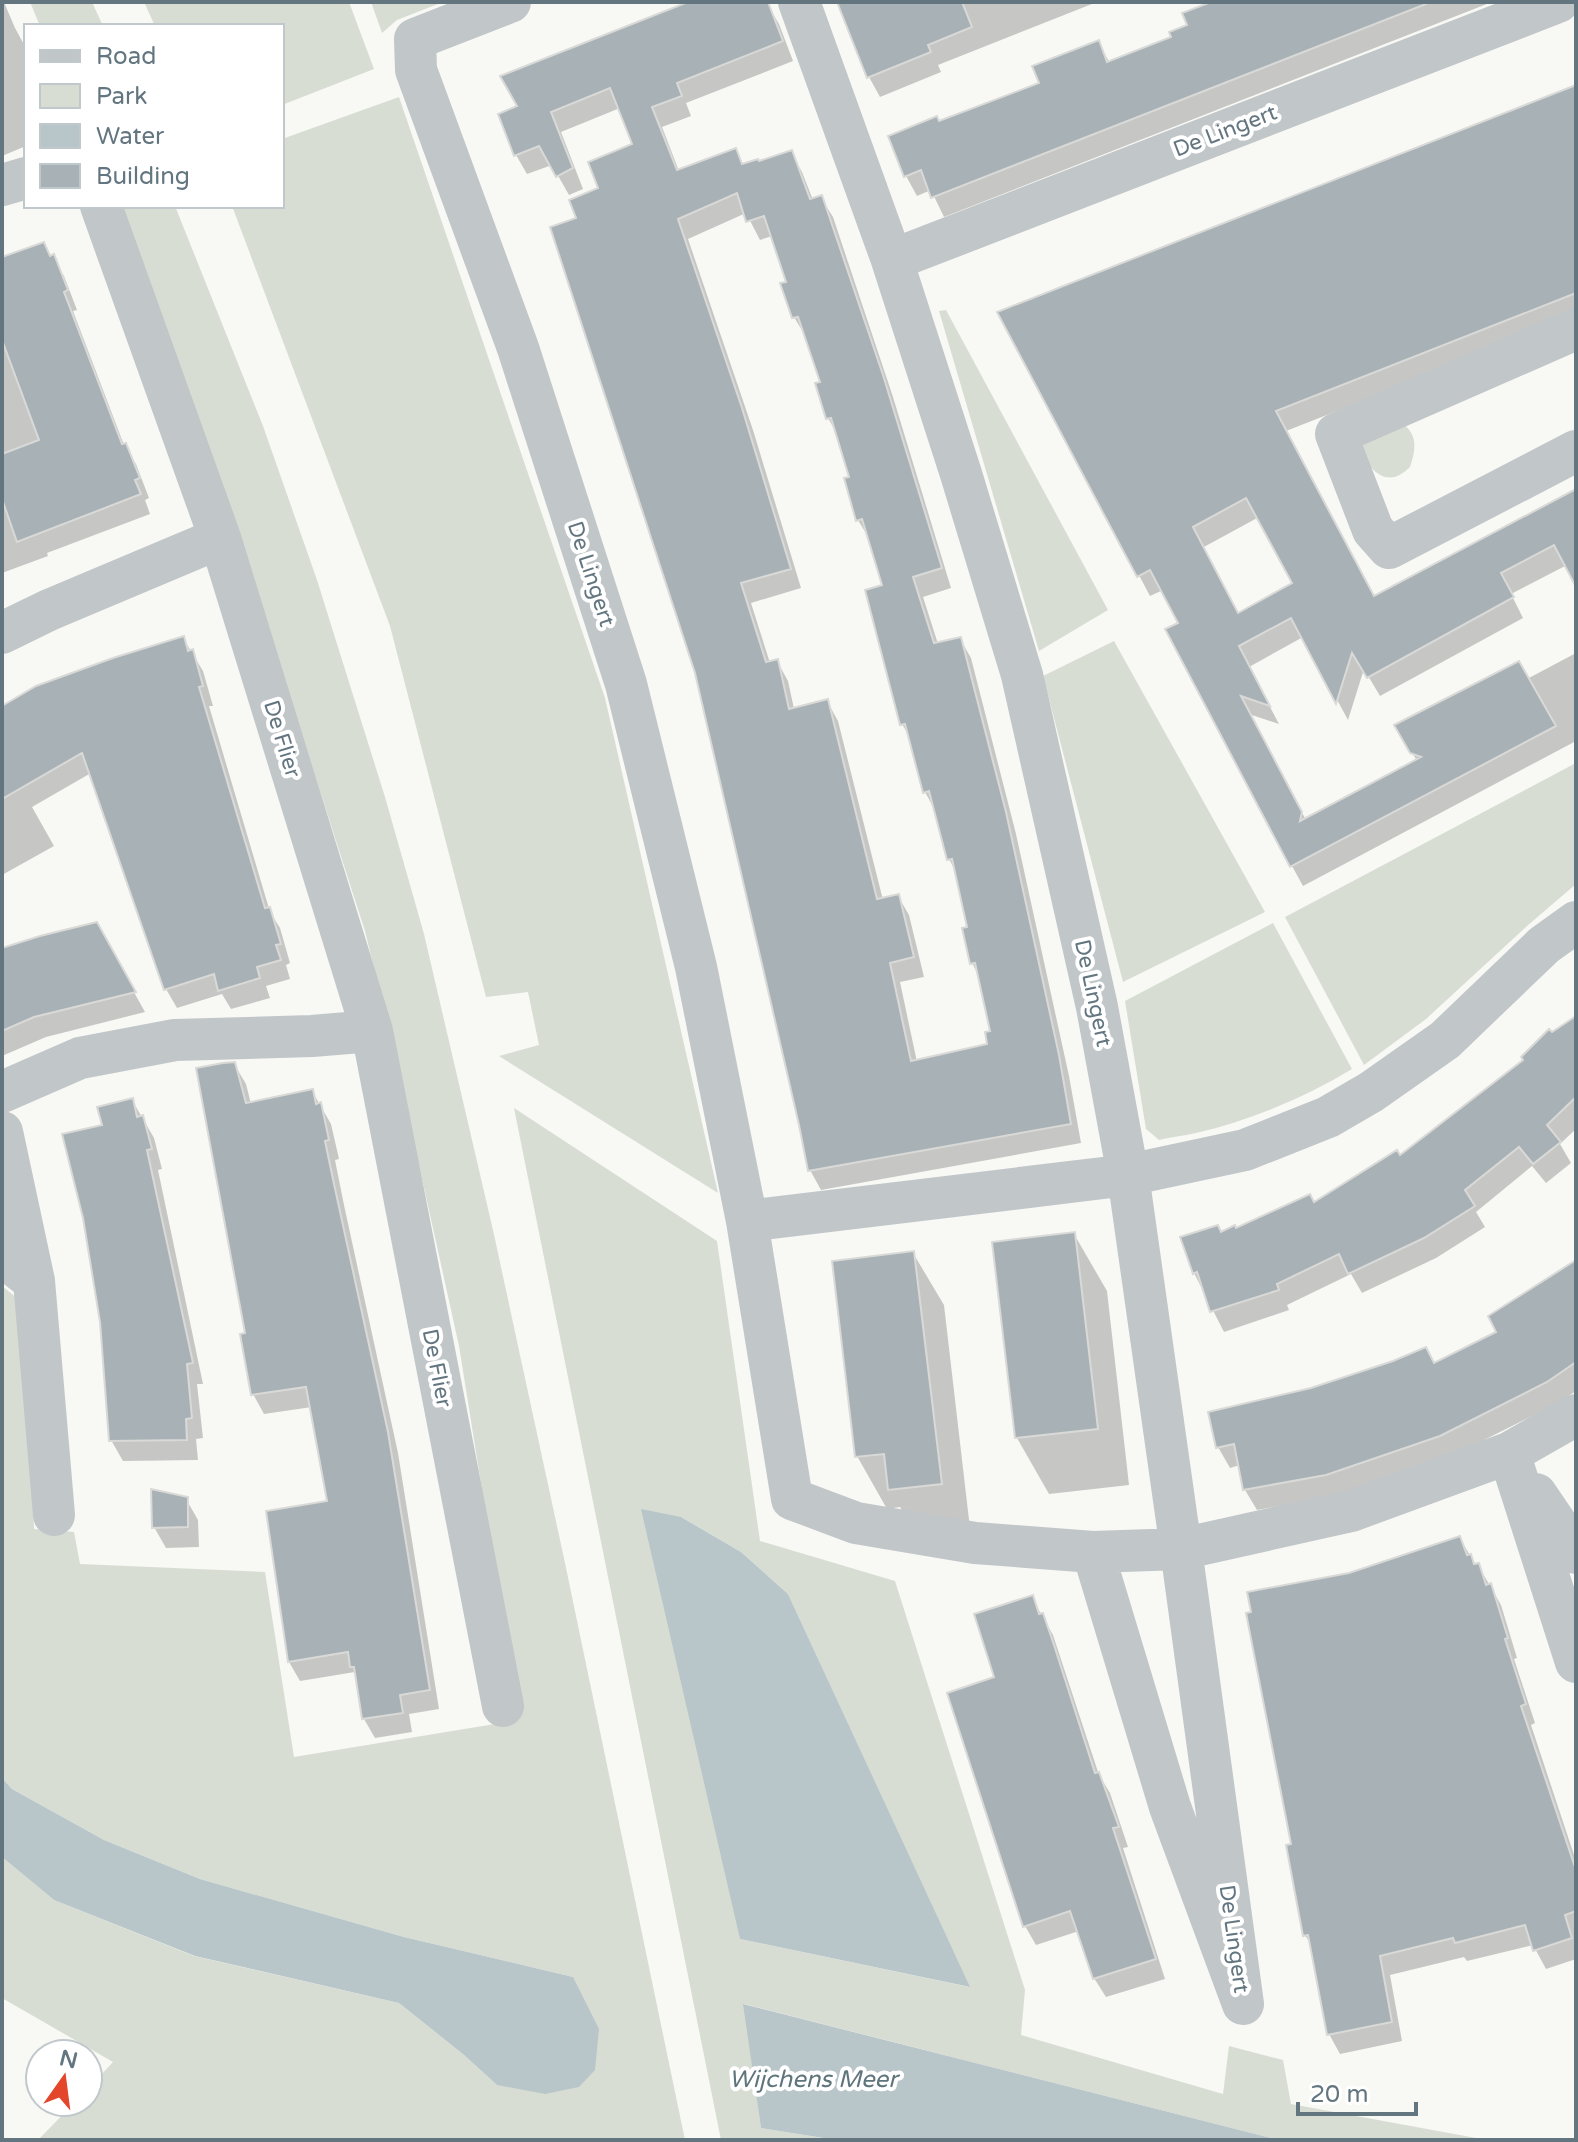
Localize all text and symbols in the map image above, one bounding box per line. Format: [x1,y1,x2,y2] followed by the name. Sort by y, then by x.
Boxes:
[24,24,284,208] legend
[96,42,156,71] text: Road
[96,82,147,111] text: Park
[1169,99,1281,163] street label: De Lingert
[96,122,165,151] text: Water
[96,162,190,191] text: Building
[562,518,620,630] street label: De Lingert
[258,697,306,781] street label: De Flier
[1069,937,1117,1049] street label: De Lingert
[417,1327,457,1410] street label: De Flier
[1214,1883,1254,1995] street label: De Lingert
[24,2038,104,2118] north arrow
[57,2045,80,2074] text: N
[729,2065,900,2094] water label: Wijchens Meer
[1298,2066,1416,2116] scale bar
[1310,2080,1368,2109] text: 20 m

